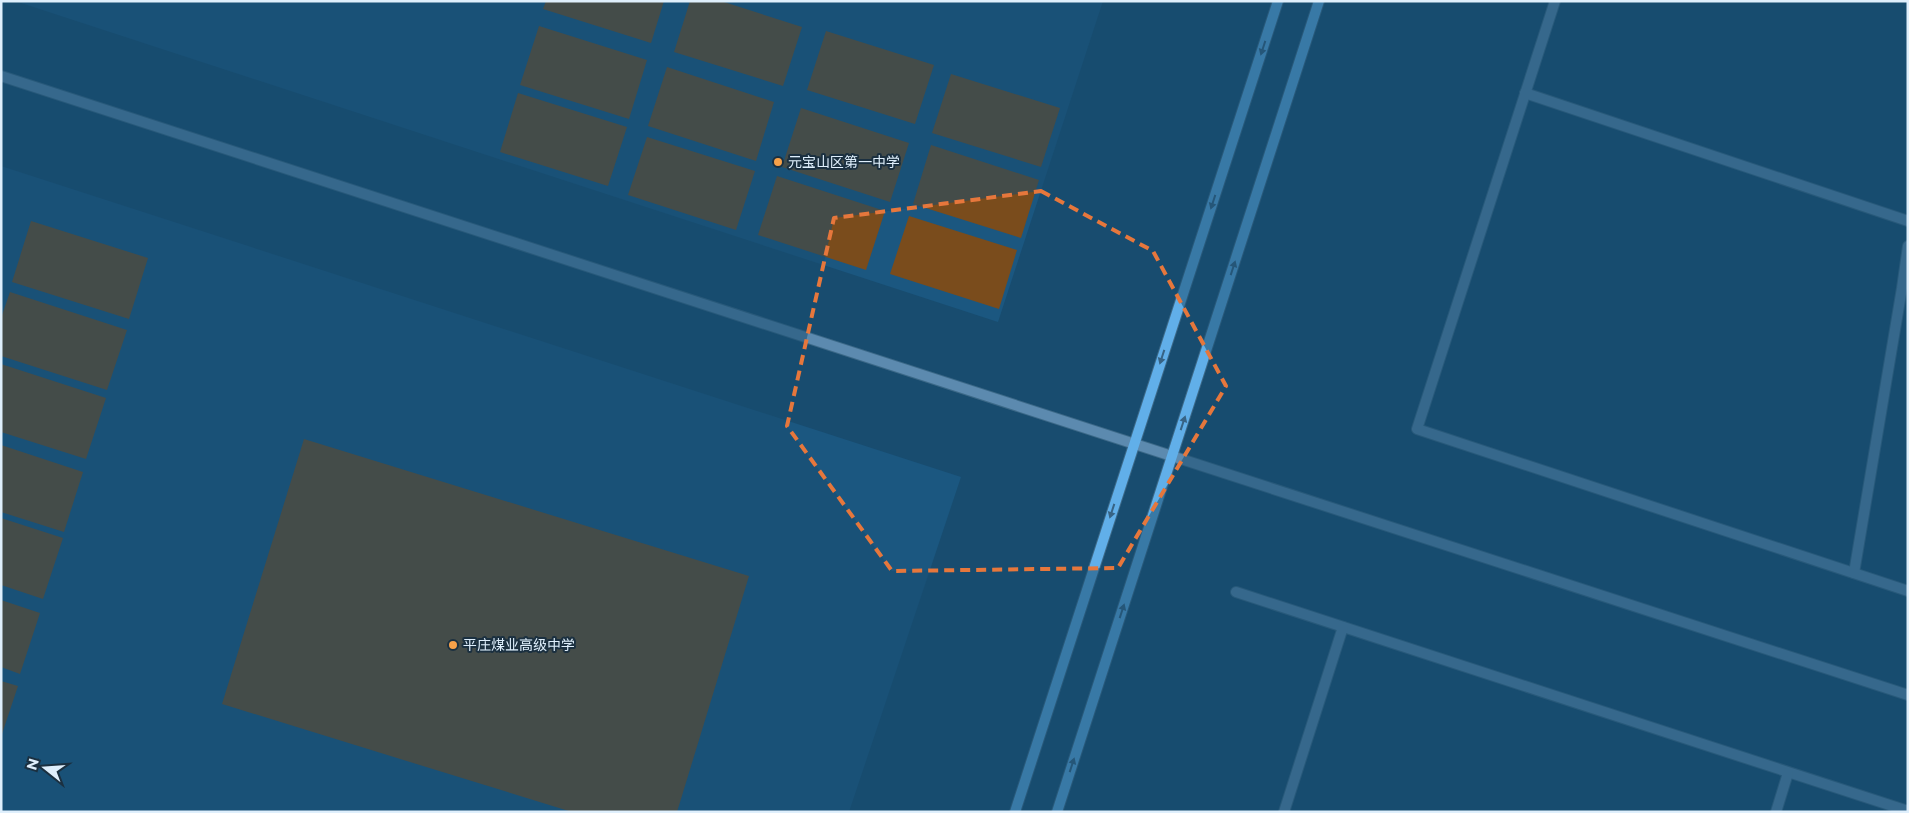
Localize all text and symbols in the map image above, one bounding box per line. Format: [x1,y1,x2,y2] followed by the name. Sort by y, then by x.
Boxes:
[1258,40,1266,55] one-way arrow
[788,153,900,171] place label: 元宝山区第一中学
[772,156,784,168] marker: 元宝山区第一中学
[1208,195,1216,210] one-way arrow
[1230,261,1237,276] one-way arrow
[1158,349,1166,364] one-way arrow
[1179,415,1187,430] one-way arrow
[1108,504,1116,519] one-way arrow
[1119,603,1126,618] one-way arrow
[463,636,575,654] place label: 平庄煤业高级中学
[447,639,459,651] marker: 平庄煤业高级中学
[20,743,70,793] north arrow
[22,756,43,772] text: N
[1069,758,1076,773] one-way arrow

